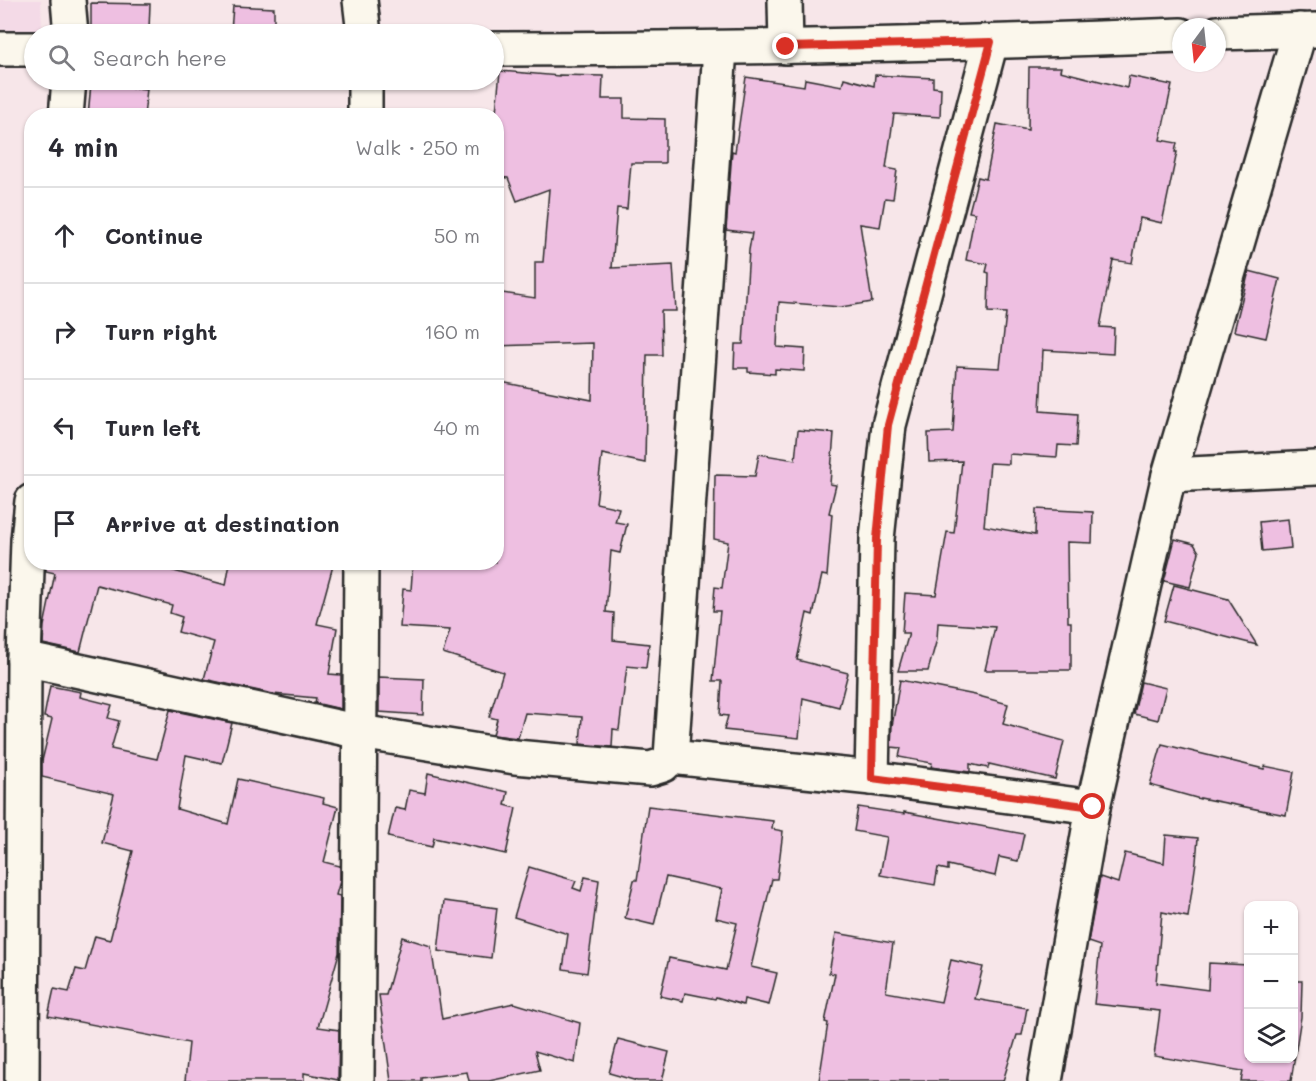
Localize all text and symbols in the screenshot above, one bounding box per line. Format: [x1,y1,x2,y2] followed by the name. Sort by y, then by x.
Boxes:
[1172,18,1226,72] north arrow
[24,24,504,90] search box
[772,33,798,59] route end
[45,41,78,74] icon: search
[93,43,227,72] text: Search here
[48,130,118,164] text: 4 min
[355,134,480,160] text: Walk · 250 m
[48,219,81,252] icon: ahead
[105,221,203,250] text: Continue
[434,222,480,248] text: 50 m
[48,315,81,348] icon: right
[105,317,217,346] text: Turn right
[424,318,480,344] text: 160 m
[48,411,81,444] icon: left
[105,413,201,442] text: Turn left
[434,414,480,440] text: 40 m
[48,507,81,540] icon: arrive
[105,509,340,538] text: Arrive at destination
[1079,793,1105,819] route start
[1244,901,1298,1063] map controls
[1244,901,1298,955] button: +
[1244,955,1298,1009] button: −
[1244,1009,1298,1063] button: layers

